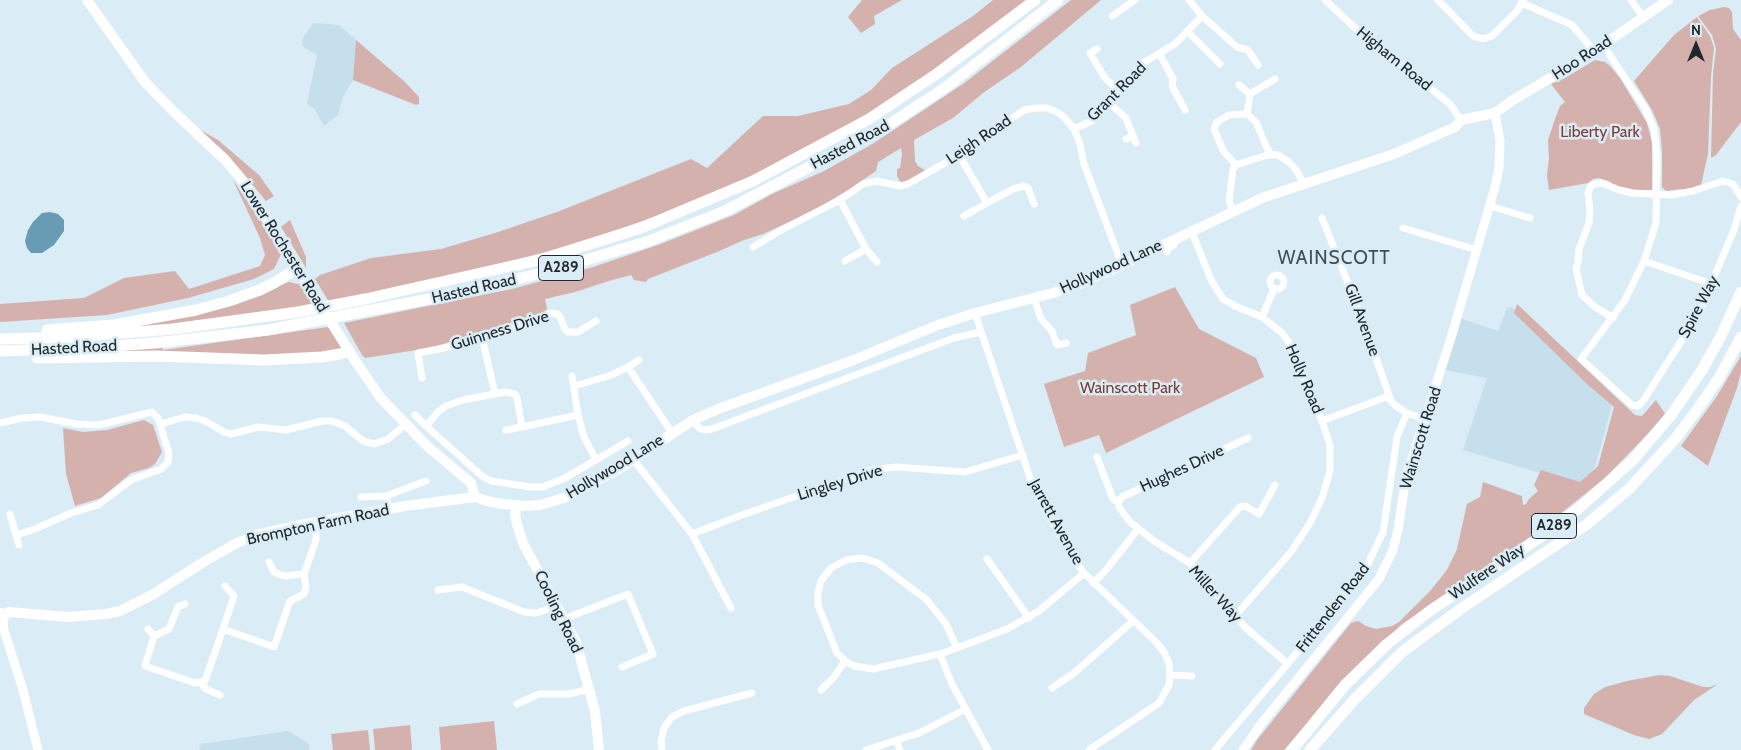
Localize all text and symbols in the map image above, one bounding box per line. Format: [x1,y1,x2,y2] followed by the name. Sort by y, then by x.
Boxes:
[1671,20,1721,70] north arrow
[1691,21,1701,39] text: N
[1353,23,1435,95] street label: Higham Road
[1549,32,1615,84] street label: Hoo Road
[1083,58,1151,126] street label: Grant Road
[943,111,1015,169] street label: Leigh Road
[807,116,893,174] street label: Hasted Road
[1560,122,1640,142] park label: Liberty Park
[236,178,332,316] street label: Lower Rochester Road
[1057,236,1165,298] street label: Hollywood Lane
[1276,247,1392,269] district label: WAINSCOTT
[538,256,584,280] road number: A289
[430,270,518,308] street label: Hasted Road
[1675,272,1723,342] street label: Spire Way
[1340,281,1384,359] street label: Gill Avenue
[449,307,551,355] street label: Guinness Drive
[30,336,118,360] street label: Hasted Road
[1281,341,1327,417] street label: Holly Road
[1080,378,1180,398] park label: Wainscott Park
[1396,384,1446,492] street label: Wainscott Road
[563,430,667,504] street label: Hollywood Lane
[1137,441,1227,497] street label: Hughes Drive
[795,461,885,505] street label: Lingley Drive
[1025,476,1087,568] street label: Jarrett Avenue
[245,501,391,549] street label: Brompton Farm Road
[1532,514,1576,538] road number: A289
[1446,540,1528,604] street label: Wulfere Way
[1292,559,1374,657] street label: Frittenden Road
[1184,561,1246,627] street label: Miller Way
[530,568,586,656] street label: Cooling Road

